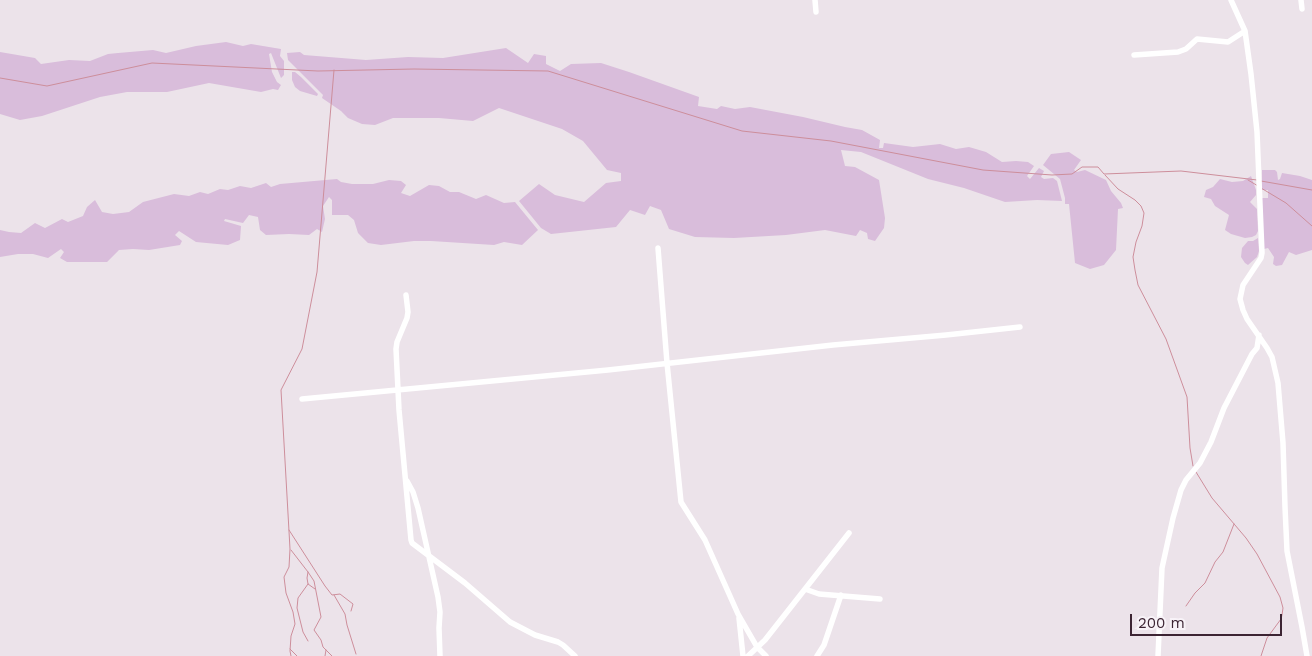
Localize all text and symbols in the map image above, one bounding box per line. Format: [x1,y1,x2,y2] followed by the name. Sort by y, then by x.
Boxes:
[1132,604,1284,636] scale bar
[1138,614,1185,632] text: 200 m

